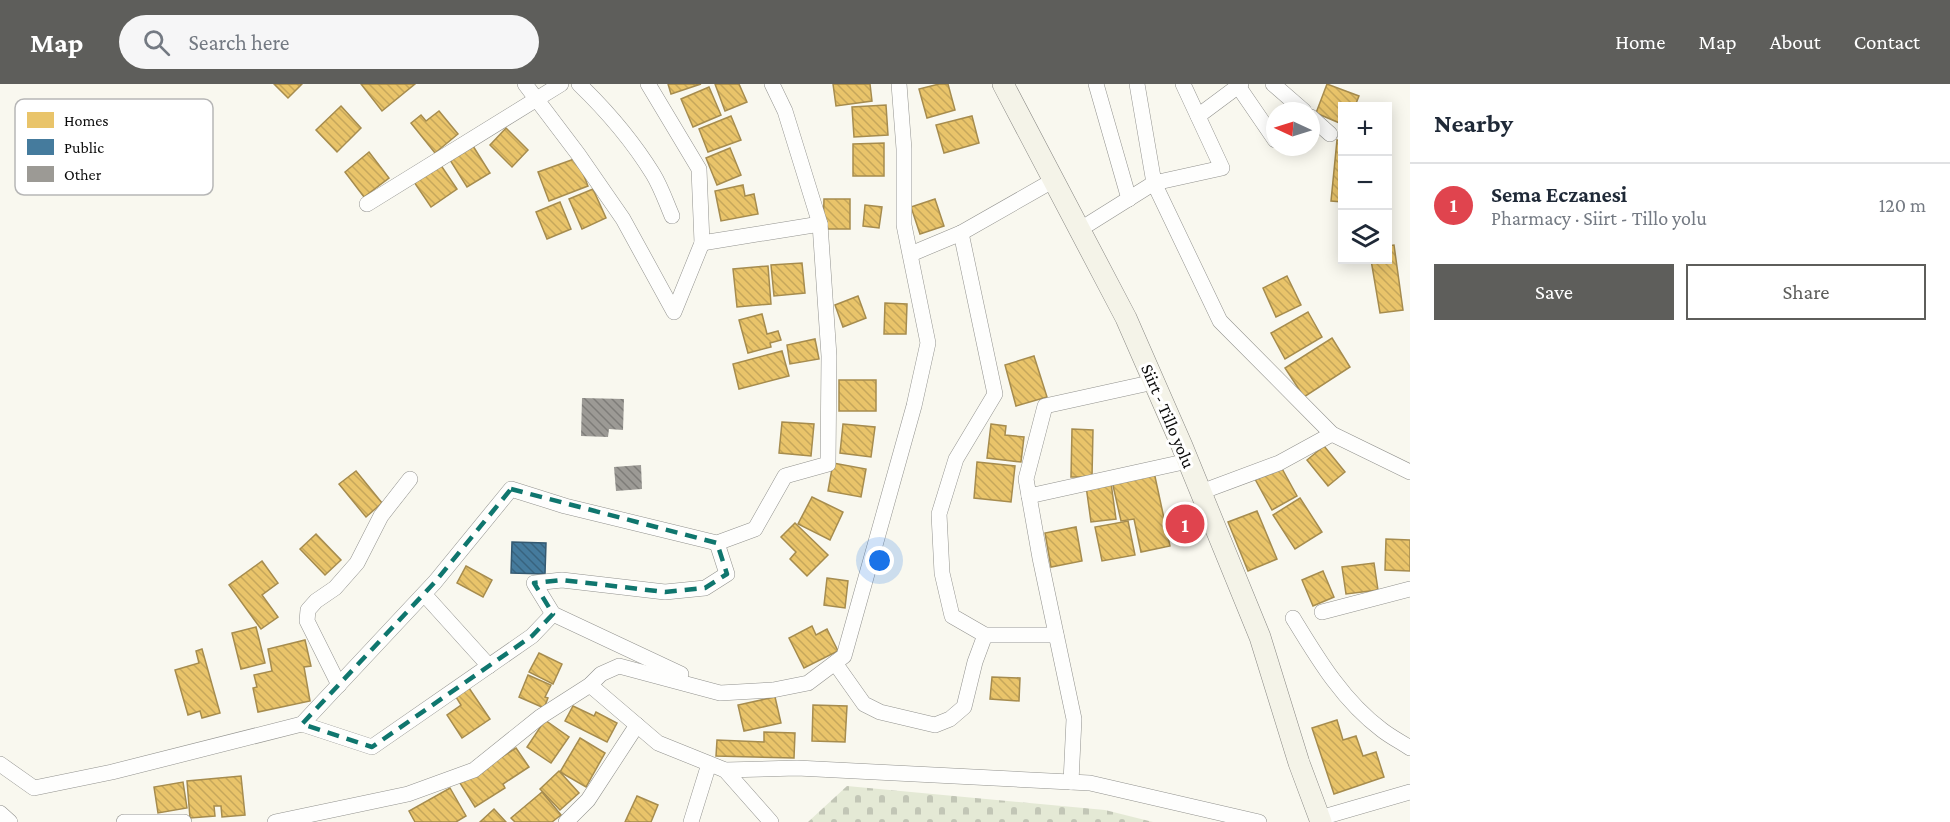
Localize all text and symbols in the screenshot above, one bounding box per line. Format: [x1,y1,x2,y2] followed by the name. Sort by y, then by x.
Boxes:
[119,15,539,69] search box
[140,26,173,59] icon: search
[30,27,83,58] text: Map
[188,30,289,55] text: Search here
[1615,30,1665,54] text: Home
[1698,30,1737,54] text: Map
[1770,30,1821,54] text: About
[1854,30,1920,54] text: Contact
[15,99,213,195] legend
[1266,102,1320,156] north arrow
[1338,102,1392,264] map controls
[1338,102,1392,156] button: +
[1434,109,1513,138] text: Nearby
[64,112,109,129] text: Homes
[64,139,104,156] text: Public
[1338,156,1392,210] button: −
[64,166,102,183] text: Other
[1491,182,1627,207] text: Sema Eczanesi
[1450,194,1457,216] text: 1
[1879,194,1926,216] text: 120 m
[1491,207,1707,229] text: Pharmacy · Siirt - Tillo yolu
[1338,210,1392,264] button: layers
[1434,264,1674,320] button: Save
[1686,264,1926,320] button: Share
[1137,361,1199,471] street label: Siirt - Tillo yolu
[1166,502,1204,546] pin: 1
[865,546,894,575] your location

